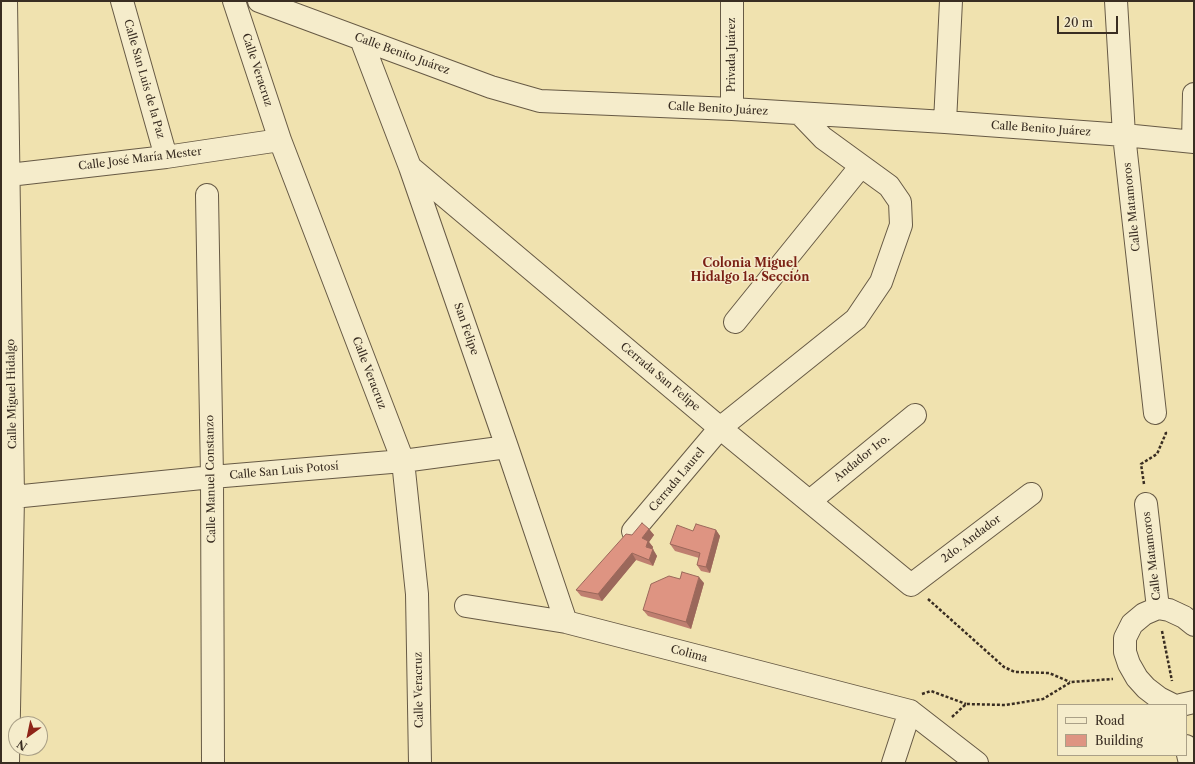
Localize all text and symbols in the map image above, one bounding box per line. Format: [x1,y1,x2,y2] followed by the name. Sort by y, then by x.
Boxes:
[1059,8,1120,34] scale bar
[1064,15,1093,30] text: 20 m
[121,18,167,140] street label: Calle San Luis de la Paz
[725,18,739,92] street label: Privada Juárez
[353,31,451,77] street label: Calle Benito Juárez
[239,32,275,108] street label: Calle Veracruz
[668,100,768,118] street label: Calle Benito Juárez
[991,119,1091,139] street label: Calle Benito Juárez
[78,145,202,173] street label: Calle José María Mester
[1121,162,1143,252] street label: Calle Matamoros
[691,257,809,285] district label: Colonia Miguel Hidalgo 1a. Sección
[451,301,481,357] street label: San Felipe
[349,335,389,411] street label: Calle Veracruz
[4,339,20,449] street label: Calle Miguel Hidalgo
[618,340,702,414] street label: Cerrada San Felipe
[203,415,219,543] street label: Calle Manuel Constanzo
[832,432,892,484] street label: Andador 1ro.
[647,446,707,514] street label: Cerrada Laurel
[229,460,339,482] street label: Calle San Luis Potosí
[1140,511,1164,601] street label: Calle Matamoros
[939,512,1003,566] street label: 2do. Andador
[669,643,709,665] street label: Colima
[412,652,426,728] street label: Calle Veracruz
[1057,704,1187,756] legend
[1095,713,1125,728] text: Road
[8,716,48,756] north arrow
[1095,733,1143,748] text: Building
[14,737,30,754] text: N

